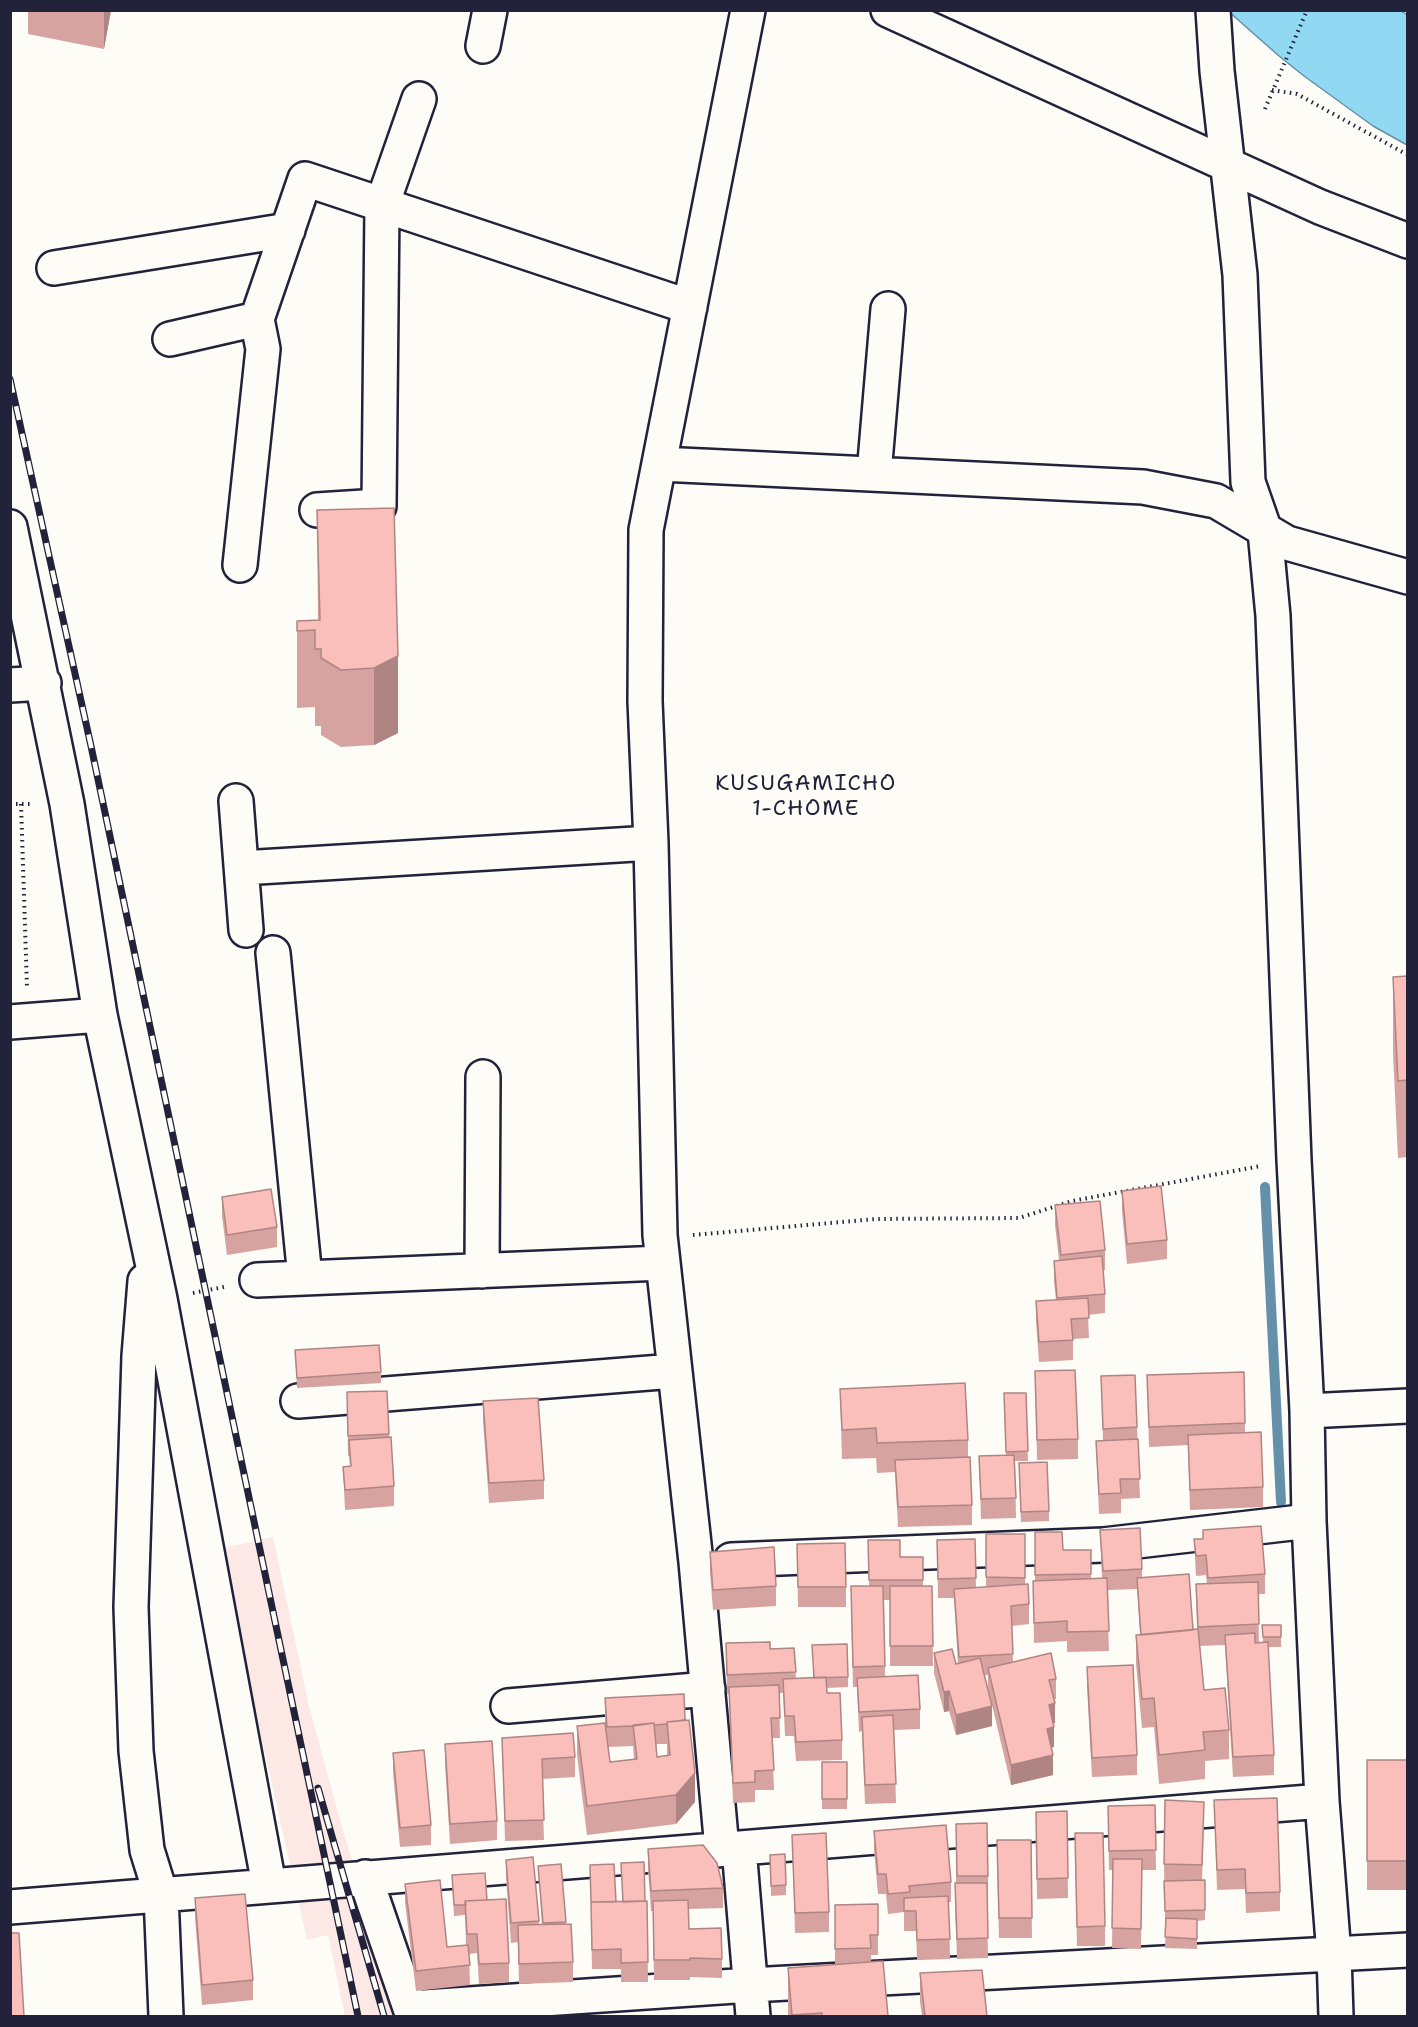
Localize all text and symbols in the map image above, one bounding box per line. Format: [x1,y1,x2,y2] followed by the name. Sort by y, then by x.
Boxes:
[715,771,897,822] district label: KUSUGAMICHO 1-CHOME

